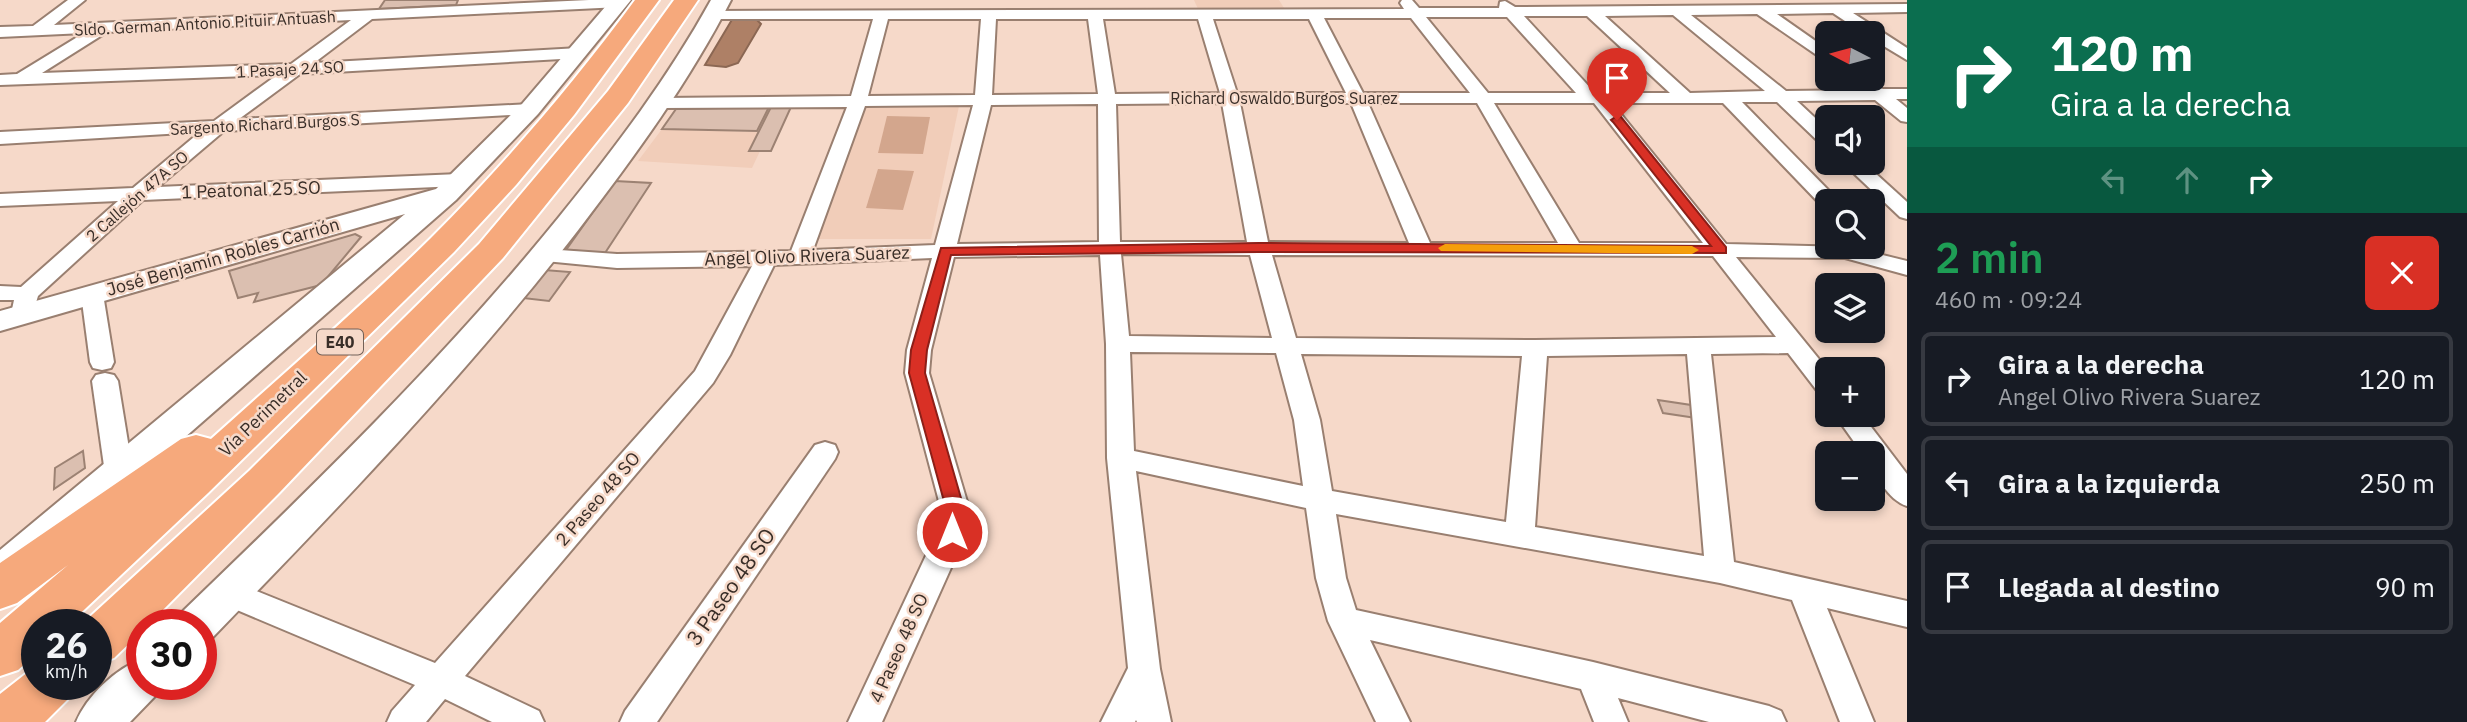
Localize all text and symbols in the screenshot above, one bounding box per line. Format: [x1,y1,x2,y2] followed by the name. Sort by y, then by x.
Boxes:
[74,6,336,40] street label: Sldo. German Antonio Pituir Antuash
[1815,21,1885,91] north arrow
[1815,21,1885,511] map controls
[2050,21,2194,84] text: 120 m
[1935,28,2026,119] icon: right
[1587,48,1647,120] pin
[236,56,344,82] street label: 1 Pasaje 24 SO
[1598,59,1636,97] icon: arrive
[2050,83,2291,125] text: Gira a la derecha
[1170,88,1398,108] street label: Richard Oswaldo Burgos Suarez
[1815,105,1885,175] button: sound
[170,109,360,139] street label: Sargento Richard Burgos S
[82,146,192,246] street label: 2 Callejón 47A SO
[2095,161,2133,199] icon: left
[2168,161,2206,199] icon: ahead
[2241,161,2279,199] icon: right
[181,176,321,203] street label: 1 Peatonal 25 SO
[1815,189,1885,259] button: search
[104,212,342,301] street label: José Benjamín Robles Carrión
[1935,230,2044,285] text: 2 min
[2365,236,2439,310] button: close
[704,240,910,271] street label: Angel Olivo Rivera Suarez
[1815,273,1885,343] button: layers
[1935,284,2082,314] text: 460 m · 09:24
[317,330,363,354] road number: E40
[1998,347,2204,381] text: Gira a la derecha
[1815,357,1885,427] button: +
[1939,360,1977,398] icon: right
[2359,362,2435,396] text: 120 m
[214,366,312,461] street label: Vía Perimetral
[1998,381,2260,411] text: Angel Olivo Rivera Suarez
[1815,441,1885,511] button: −
[550,447,645,551] street label: 2 Paseo 48 SO
[1939,464,1977,502] icon: left
[1998,466,2220,500] text: Gira a la izquierda
[2359,466,2435,500] text: 250 m
[915,495,989,569] position arrow
[679,522,781,651] street label: 3 Paseo 48 SO
[1939,568,1977,606] icon: arrive
[1998,570,2220,604] text: Llegada al destino
[2375,570,2435,604] text: 90 m
[864,589,933,706] street label: 4 Paseo 48 SO
[126,609,217,700] speed limit sign: 30
[45,622,88,668] text: 26
[45,660,88,683] text: km/h

